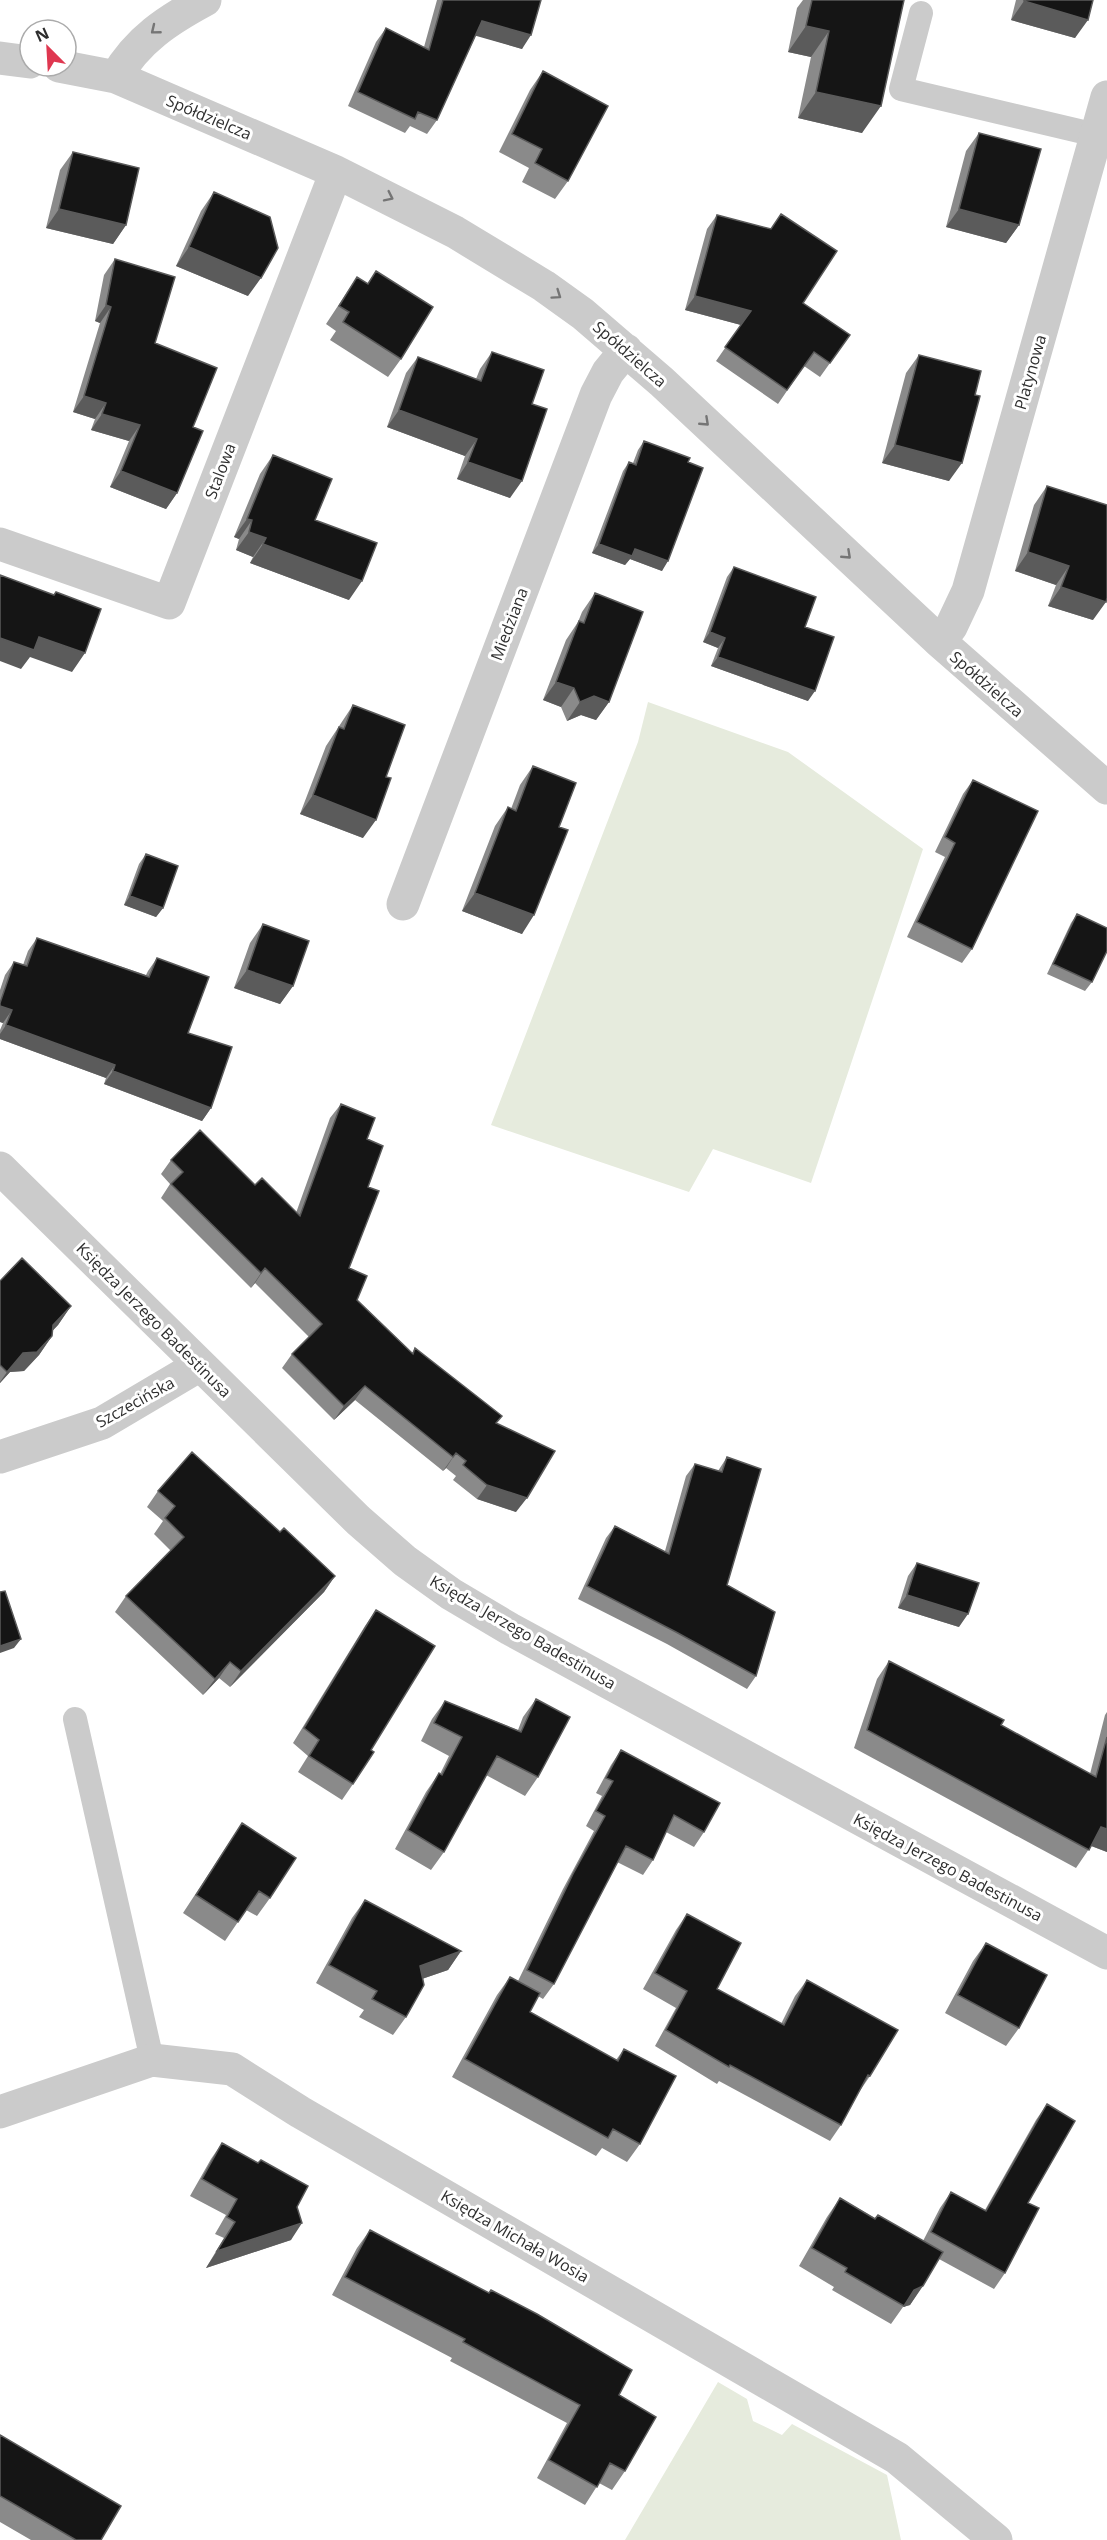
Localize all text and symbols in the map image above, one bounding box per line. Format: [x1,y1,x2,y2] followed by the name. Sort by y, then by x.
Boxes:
[18,18,78,78] north arrow
[31,22,52,47] text: N
[151,23,162,34] one-way arrow
[163,89,255,145] street label: Spółdzielcza
[382,190,393,202] one-way arrow
[550,288,561,299] one-way arrow
[589,316,671,392] street label: Spółdzielcza
[1009,332,1051,412] street label: Platynowa
[698,415,709,426] one-way arrow
[199,440,241,502] street label: Stalowa
[841,548,851,559] one-way arrow
[485,584,533,664] street label: Miedziana
[946,646,1028,722] street label: Spółdzielcza
[72,1238,236,1402] street label: Księdza Jerzego Badestinusa
[92,1371,178,1433] street label: Szczecińska
[426,1570,620,1694] street label: Księdza Jerzego Badestinusa
[850,1808,1046,1926] street label: Księdza Jerzego Badestinusa
[437,2185,593,2287] street label: Księdza Michała Wosia

